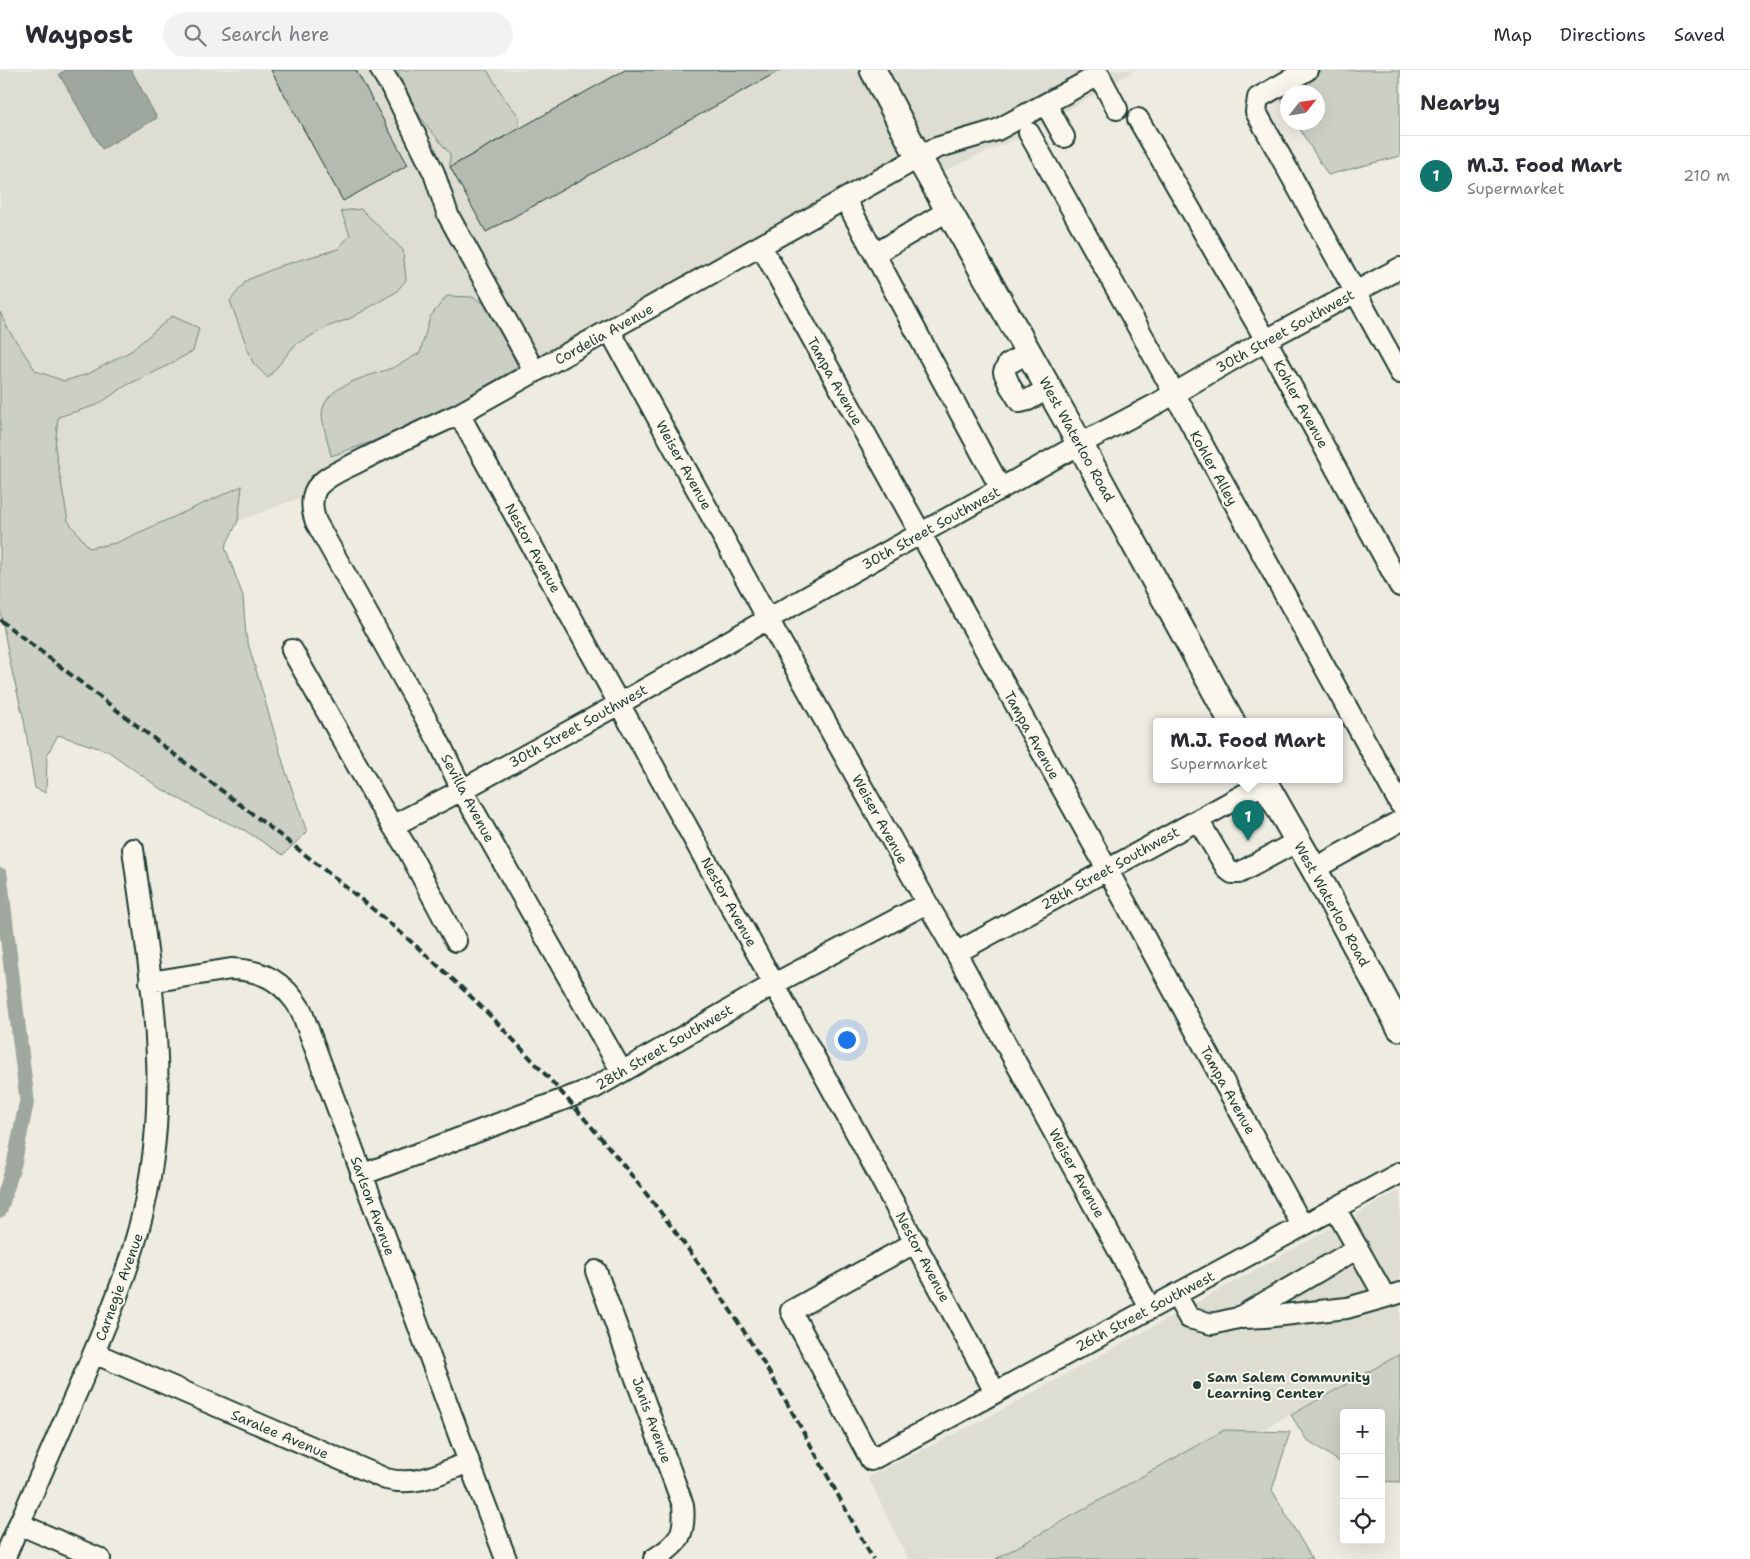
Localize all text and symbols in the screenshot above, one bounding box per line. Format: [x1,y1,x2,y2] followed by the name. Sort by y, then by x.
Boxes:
[163,12,513,57] search box
[25,19,133,51] text: Waypost
[181,21,209,49] icon: search
[221,22,329,47] text: Search here
[1494,23,1532,47] text: Map
[1560,23,1646,47] text: Directions
[1674,23,1725,47] text: Saved
[1280,85,1325,130] north arrow
[1420,89,1500,117] text: Nearby
[1467,153,1622,178] text: M.J. Food Mart
[1432,165,1440,186] text: 1
[1683,165,1730,186] text: 210 m
[1467,178,1564,199] text: Supermarket
[1213,285,1357,377] street label: 30th Street Southwest
[552,299,656,369] street label: Cordelia Avenue
[803,334,867,428] street label: Tampa Avenue
[1269,357,1333,451] street label: Kohler Avenue
[1035,373,1119,505] street label: West Waterloo Road
[652,417,716,513] street label: Weiser Avenue
[1186,427,1242,509] street label: Kohler Alley
[859,482,1003,574] street label: 30th Street Southwest
[501,500,565,596] street label: Nestor Avenue
[506,680,650,772] street label: 30th Street Southwest
[1000,688,1064,782] street label: Tampa Avenue
[1153,718,1343,783] popup
[1170,728,1326,753] text: M.J. Food Mart
[437,751,499,845] street label: Sevilla Avenue
[1170,753,1268,774] text: Supermarket
[848,771,912,867] street label: Weiser Avenue
[1232,800,1264,841] pin: 1
[1038,823,1182,913] street label: 28th Street Southwest
[1290,838,1374,970] street label: West Waterloo Road
[697,854,761,950] street label: Nestor Avenue
[592,1000,736,1094] street label: 28th Street Southwest
[834,1027,860,1053] your location
[1196,1043,1260,1137] street label: Tampa Avenue
[1045,1125,1109,1221] street label: Weiser Avenue
[347,1154,399,1258] street label: Sarlson Avenue
[892,1209,954,1305] street label: Nestor Avenue
[91,1231,147,1343] street label: Carnegie Avenue
[1072,1267,1218,1355] street label: 26th Street Southwest
[1207,1368,1370,1402] place label: Sam Salem Community Learning Center
[628,1375,676,1466] street label: Janis Avenue
[1191,1379,1203,1391] marker: Sam Salem Community Learning Center
[228,1405,332,1463] street label: Saralee Avenue
[1340,1409,1385,1544] map controls
[1340,1409,1385,1454] button: +
[1340,1454,1385,1499] button: −
[1340,1499,1385,1544] button: locate

